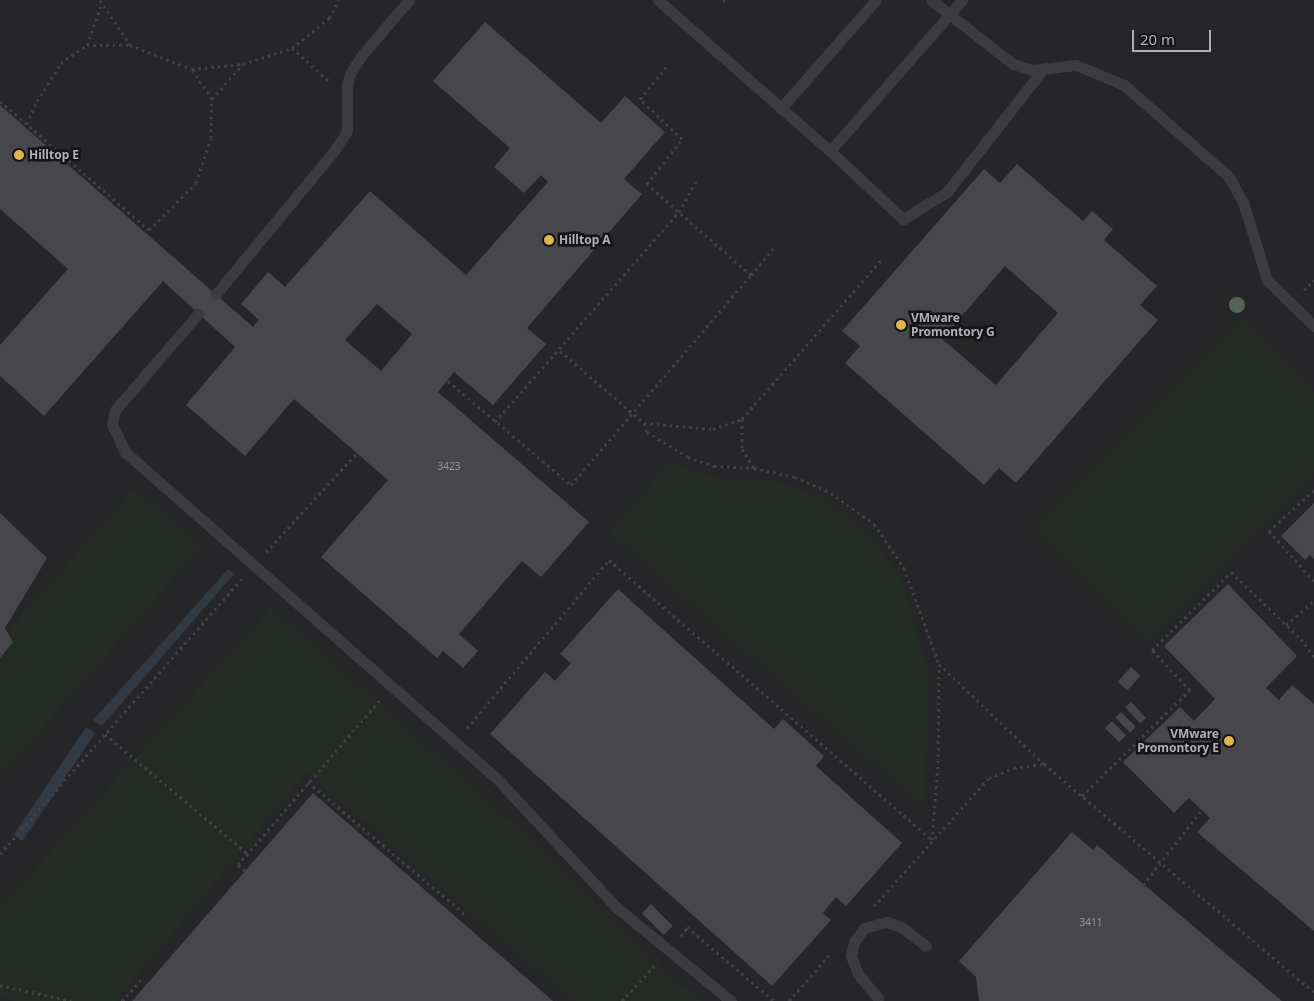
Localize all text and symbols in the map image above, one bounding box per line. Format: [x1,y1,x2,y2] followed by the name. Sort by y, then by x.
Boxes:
[1134,20,1213,52] scale bar
[1140,29,1175,49] text: 20 m
[29,148,79,162] place label: Hilltop E
[13,149,25,161] marker: Hilltop E
[559,233,611,247] place label: Hilltop A
[543,234,555,246] marker: Hilltop A
[911,311,995,339] place label: VMware Promontory G
[895,319,907,331] marker: VMware Promontory G
[438,461,460,473] house number: 3423
[1137,727,1219,755] place label: VMware Promontory E
[1223,735,1235,747] marker: VMware Promontory E
[1080,917,1102,929] house number: 3411

